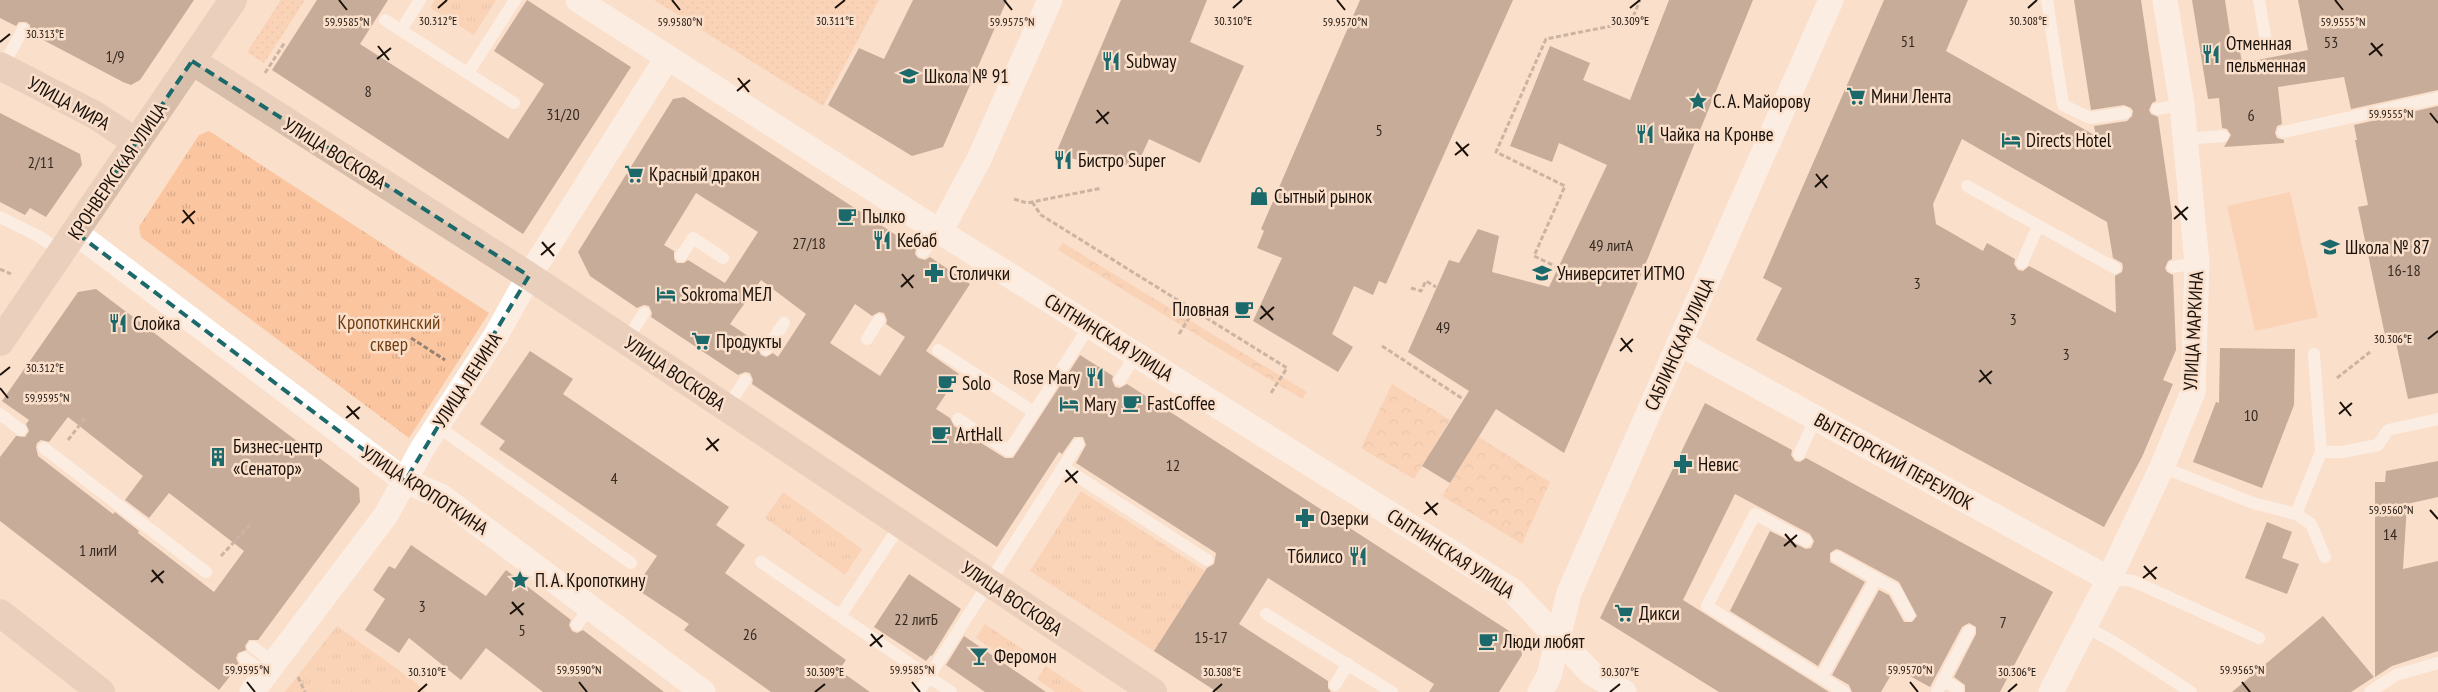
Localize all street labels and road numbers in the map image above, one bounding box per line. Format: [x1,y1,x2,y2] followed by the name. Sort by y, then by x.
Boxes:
[24,71,114,135] street label: УЛИЦА МИРА
[62,98,172,244] street label: КРОНВЕРКСКАЯ УЛИЦА
[279,112,391,194] street label: УЛИЦА ВОСКОВА
[2178,271,2208,391] street label: УЛИЦА МАРКИНА
[1639,274,1719,414] street label: САБЛИНСКАЯ УЛИЦА
[1040,288,1178,386] street label: СЫТНИНСКАЯ УЛИЦА
[427,328,507,432] street label: УЛИЦА ЛЕНИНА
[620,330,730,416] street label: УЛИЦА ВОСКОВА
[1810,407,1978,515] street label: ВЫТЕГОРСКИЙ ПЕРЕУЛОК
[357,440,493,540] street label: УЛИЦА КРОПОТКИНА
[1383,503,1519,603] street label: СЫТНИНСКАЯ УЛИЦА
[957,555,1067,641] street label: УЛИЦА ВОСКОВА

